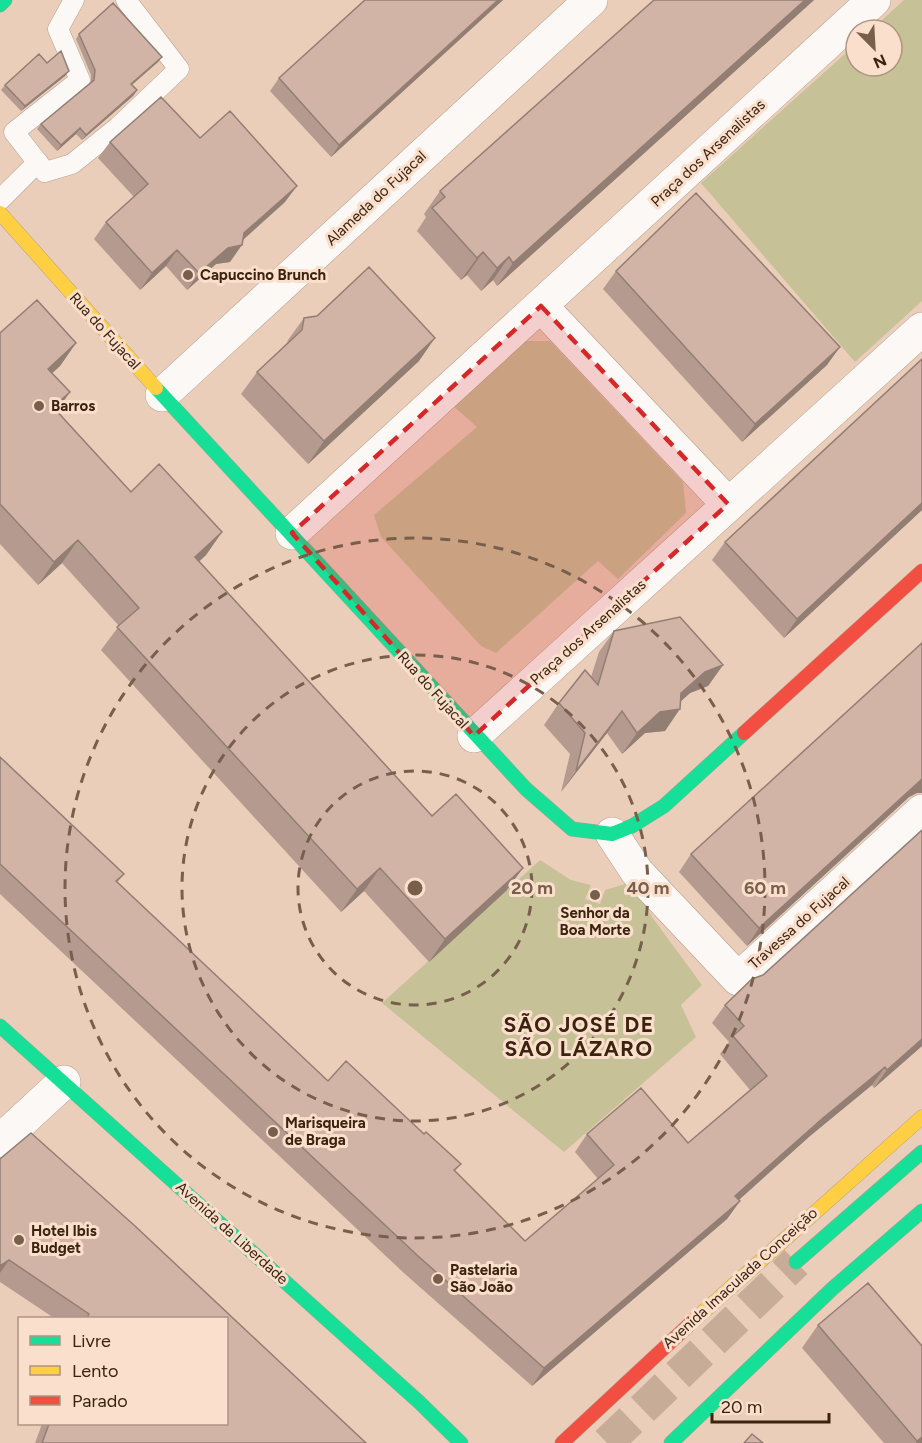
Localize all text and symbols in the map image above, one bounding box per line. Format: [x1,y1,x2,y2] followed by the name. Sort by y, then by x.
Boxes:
[844,18,904,78] north arrow
[870,50,889,72] text: N
[647,95,769,211] street label: Praça dos Arsenalistas
[322,147,430,249] street label: Alameda do Fujacal
[200,266,326,284] place label: Capuccino Brunch
[181,268,195,282] marker: Capuccino Brunch
[66,289,144,373] street label: Rua do Fujacal
[51,397,95,415] place label: Barros
[32,399,46,413] marker: Barros
[526,575,650,689] street label: Praça dos Arsenalistas
[394,648,472,732] street label: Rua do Fujacal
[745,873,853,973] street label: Travessa do Fujacal
[511,877,553,899] text: 20 m
[626,877,670,899] text: 40 m
[744,877,786,899] text: 60 m
[405,878,425,898] centre of rings
[588,888,602,902] marker: Senhor da Boa Morte
[560,904,631,939] place label: Senhor da Boa Morte
[503,1012,655,1061] district label: SÃO JOSÉ DE SÃO LÁZARO
[285,1114,366,1149] place label: Marisqueira de Braga
[266,1125,280,1139] marker: Marisqueira de Braga
[172,1178,292,1288] street label: Avenida da Liberdade
[659,1204,821,1352] street label: Avenida Imaculada Conceição
[31,1222,97,1257] place label: Hotel Ibis Budget
[12,1233,26,1247] marker: Hotel Ibis Budget
[450,1261,517,1296] place label: Pastelaria São João
[431,1272,445,1286] marker: Pastelaria São João
[18,1317,228,1425] legend
[72,1330,111,1352] text: Livre
[72,1360,118,1382] text: Lento
[712,1386,829,1424] scale bar
[72,1390,128,1412] text: Parado
[721,1396,762,1418] text: 20 m

